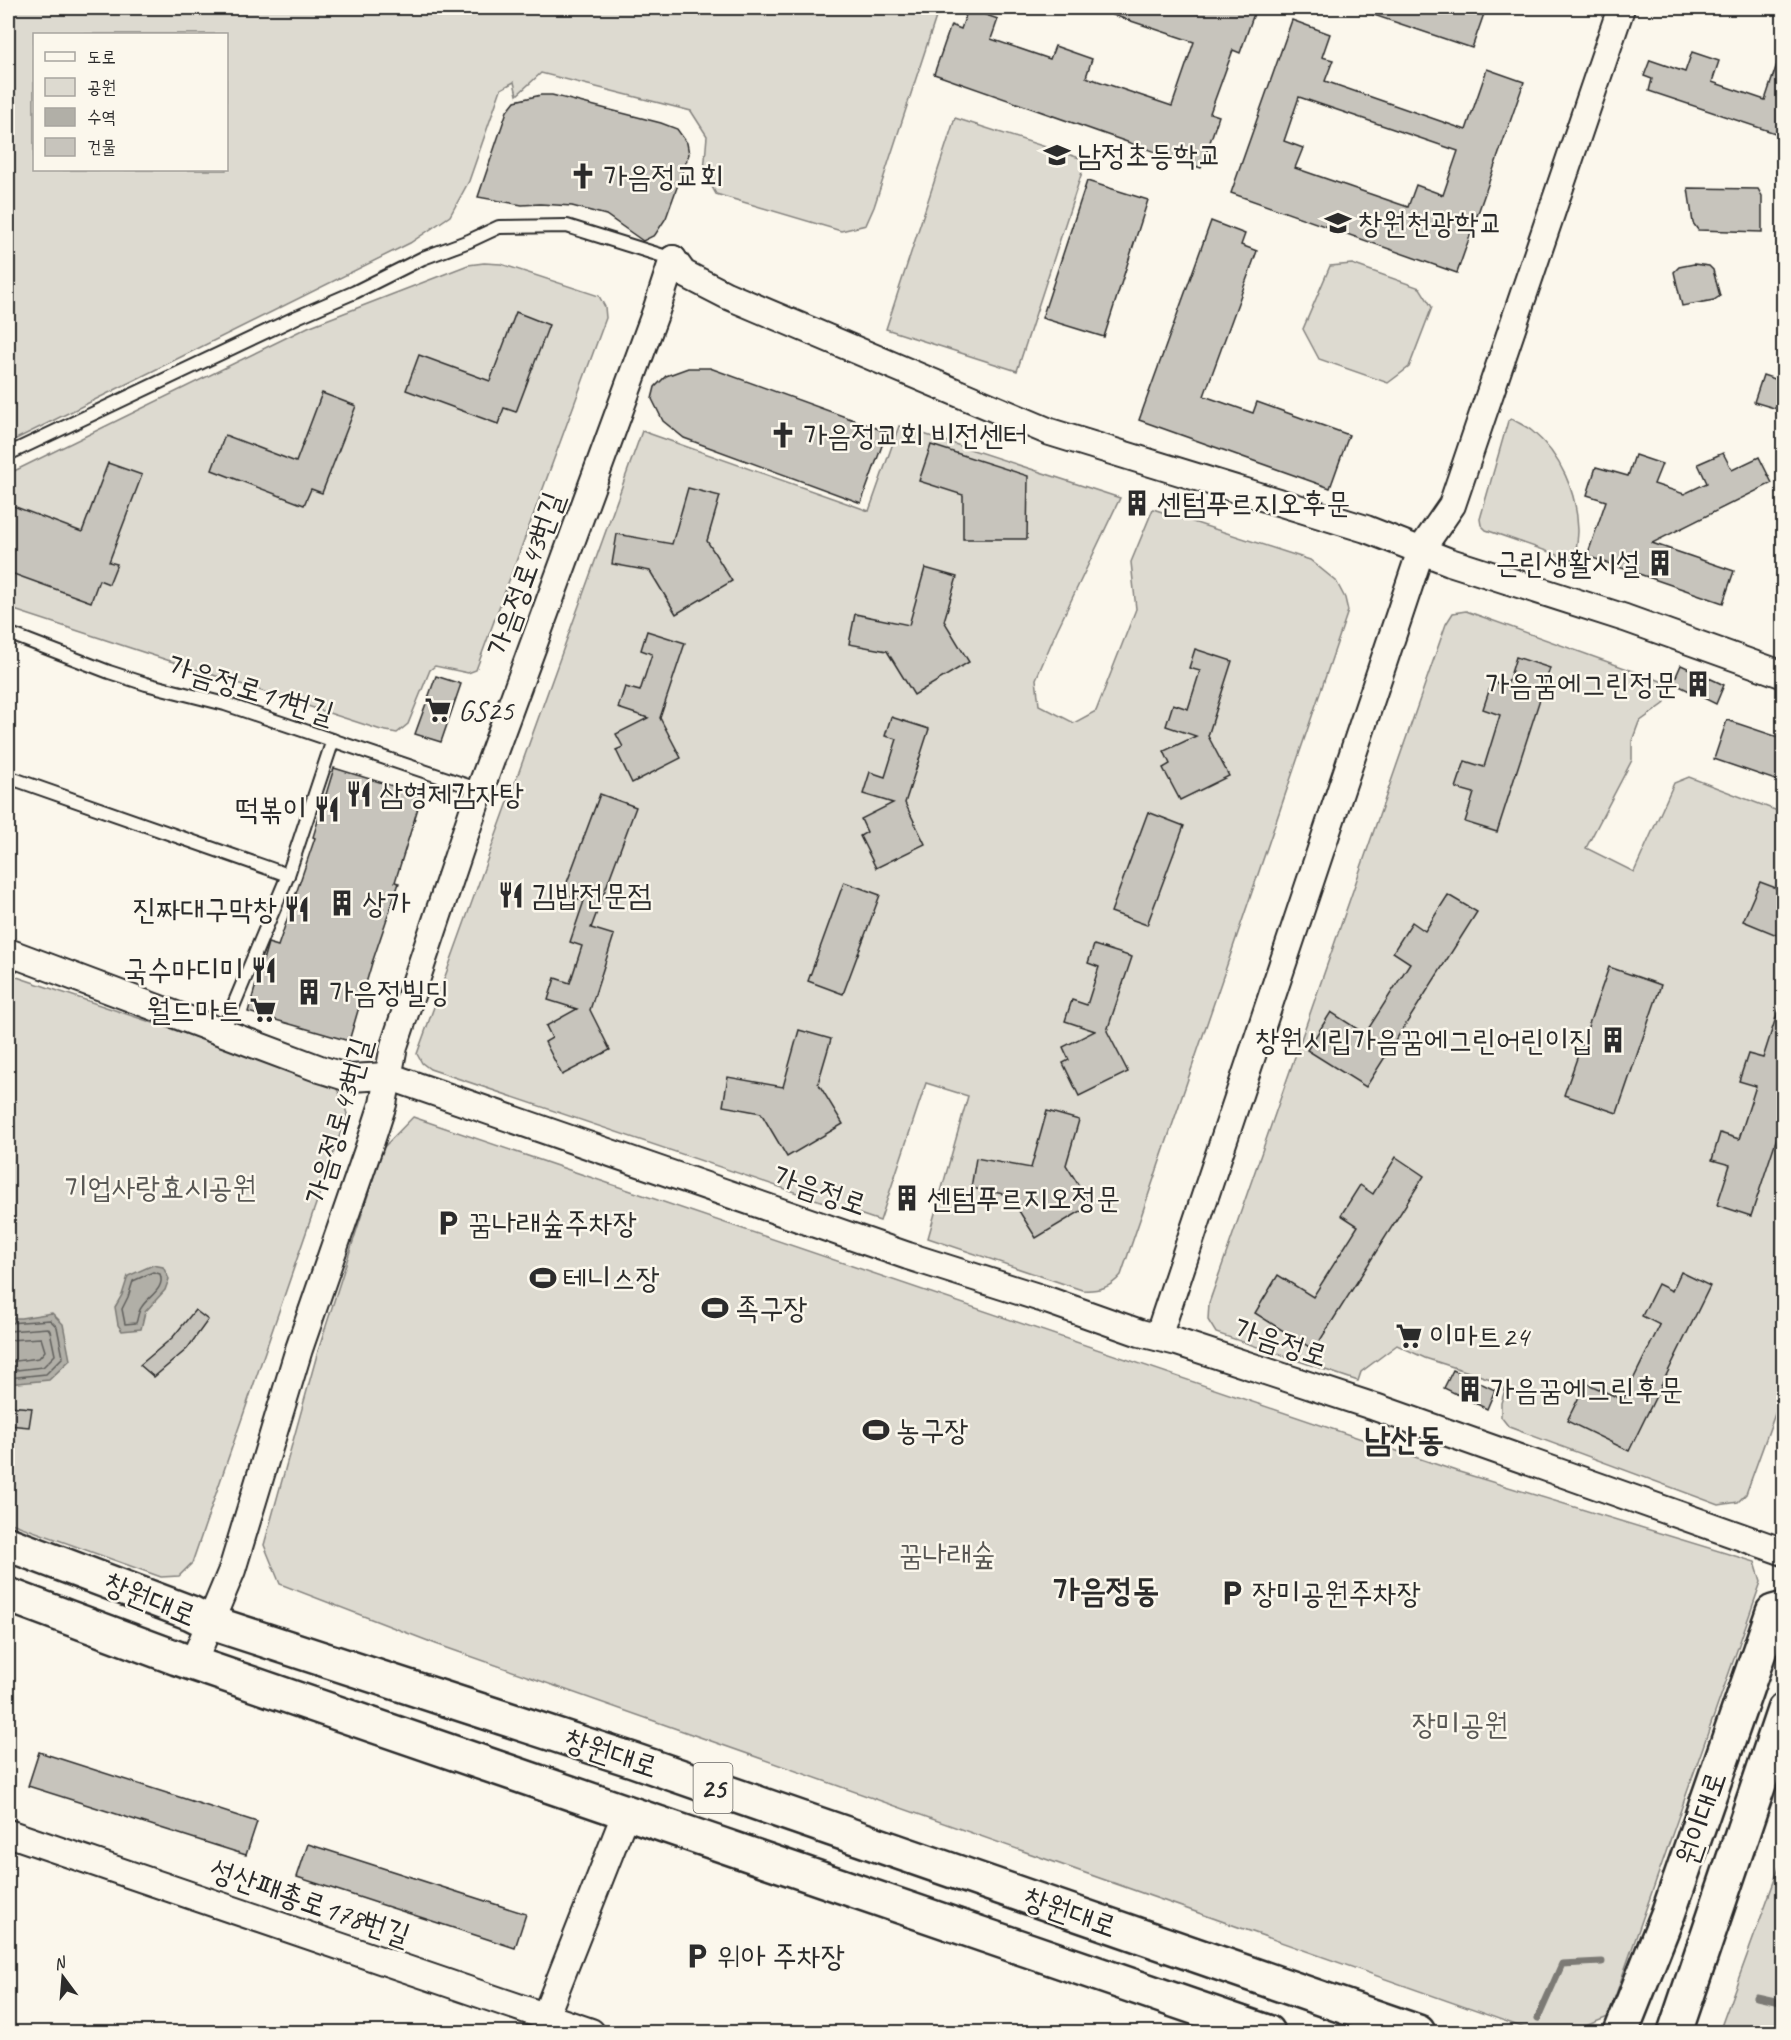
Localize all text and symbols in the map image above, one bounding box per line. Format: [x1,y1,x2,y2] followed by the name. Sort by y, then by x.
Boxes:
[33,33,228,171] legend
[87,46,116,68] text: 도로
[87,76,116,98] text: 공원
[87,106,116,128] text: 수역
[87,136,116,158] text: 건물
[1077,136,1222,174] place label: 남정초등학교
[1042,140,1072,170] school or university icon: 남정초등학교
[603,157,724,195] place label: 가음정교회
[568,161,598,191] church icon: 가음정교회
[1358,204,1503,242] place label: 창원천광학교
[1323,208,1353,238] school or university icon: 창원천광학교
[803,416,1028,454] place label: 가음정교회 비전센터
[768,420,798,450] church icon: 가음정교회 비전센터
[1157,484,1350,522] place label: 센텀푸르지오후문
[478,487,572,661] street label: 가음정로43번길
[1122,488,1152,518] building icon: 센텀푸르지오후문
[1495,544,1640,582] place label: 근린생활시설
[1645,548,1675,578] building icon: 근린생활시설
[163,646,339,732] street label: 가음정로11번길
[1485,665,1678,703] place label: 가음꿈에그린정문
[1683,669,1713,699] building icon: 가음꿈에그린정문
[458,691,515,729] place label: GS25
[423,695,453,725] supermarket icon: GS25
[379,775,524,813] place label: 삼형제감자탕
[344,779,374,809] restaurant icon: 삼형제감자탕
[235,790,307,828] place label: 떡볶이
[312,794,342,824] restaurant icon: 떡볶이
[531,876,652,914] place label: 김밥전문점
[496,880,526,910] restaurant icon: 김밥전문점
[362,884,410,922] place label: 상가
[327,888,357,918] building icon: 상가
[132,890,277,928] place label: 진짜대구막창
[282,894,312,924] restaurant icon: 진짜대구막창
[123,951,244,989] place label: 국수마디미
[249,955,279,985] restaurant icon: 국수마디미
[329,973,450,1011] place label: 가음정빌딩
[294,977,324,1007] building icon: 가음정빌딩
[146,991,243,1029] place label: 월드마트
[248,995,278,1025] supermarket icon: 월드마트
[1255,1021,1593,1059] place label: 창원시립가음꿈에그린어린이집
[1598,1025,1628,1055] building icon: 창원시립가음꿈에그린어린이집
[296,1033,380,1209] street label: 가음정로43번길
[768,1156,872,1224] street label: 가음정로
[63,1168,257,1206] park label: 기업사랑효시공원
[927,1179,1120,1217] place label: 센텀푸르지오정문
[892,1183,922,1213] building icon: 센텀푸르지오정문
[468,1204,637,1242] place label: 꿈나래숲주차장
[433,1208,463,1238] parking icon: 꿈나래숲주차장
[563,1259,660,1297] place label: 테니스장
[528,1263,558,1293] sports icon: 테니스장
[735,1289,807,1327] place label: 족구장
[700,1293,730,1323] sports icon: 족구장
[1229,1309,1333,1375] street label: 가음정로
[1429,1317,1531,1355] place label: 이마트24
[1394,1321,1424,1351] supermarket icon: 이마트24
[1490,1370,1683,1408] place label: 가음꿈에그린후문
[1455,1374,1485,1404] building icon: 가음꿈에그린후문
[896,1411,968,1449] place label: 농구장
[861,1415,891,1445] sports icon: 농구장
[1364,1418,1444,1460] district label: 남산동
[899,1535,995,1573] park label: 꿈나래숲
[98,1563,202,1635] street label: 창원대로
[1053,1569,1159,1611] district label: 가음정동
[1252,1574,1421,1612] place label: 장미공원주차장
[1217,1578,1247,1608] parking icon: 장미공원주차장
[1412,1705,1508,1743] park label: 장미공원
[559,1720,663,1786] street label: 창원대로
[694,1763,732,1813] road number: 25
[1667,1766,1735,1870] street label: 원이대로
[205,1850,415,1954] street label: 성산패총로178번길
[1018,1878,1122,1946] street label: 창원대로
[717,1937,845,1975] place label: 위아 주차장
[682,1941,712,1971] parking icon: 위아 주차장
[33,1947,93,2007] north arrow
[52,1952,70,1975] text: N

